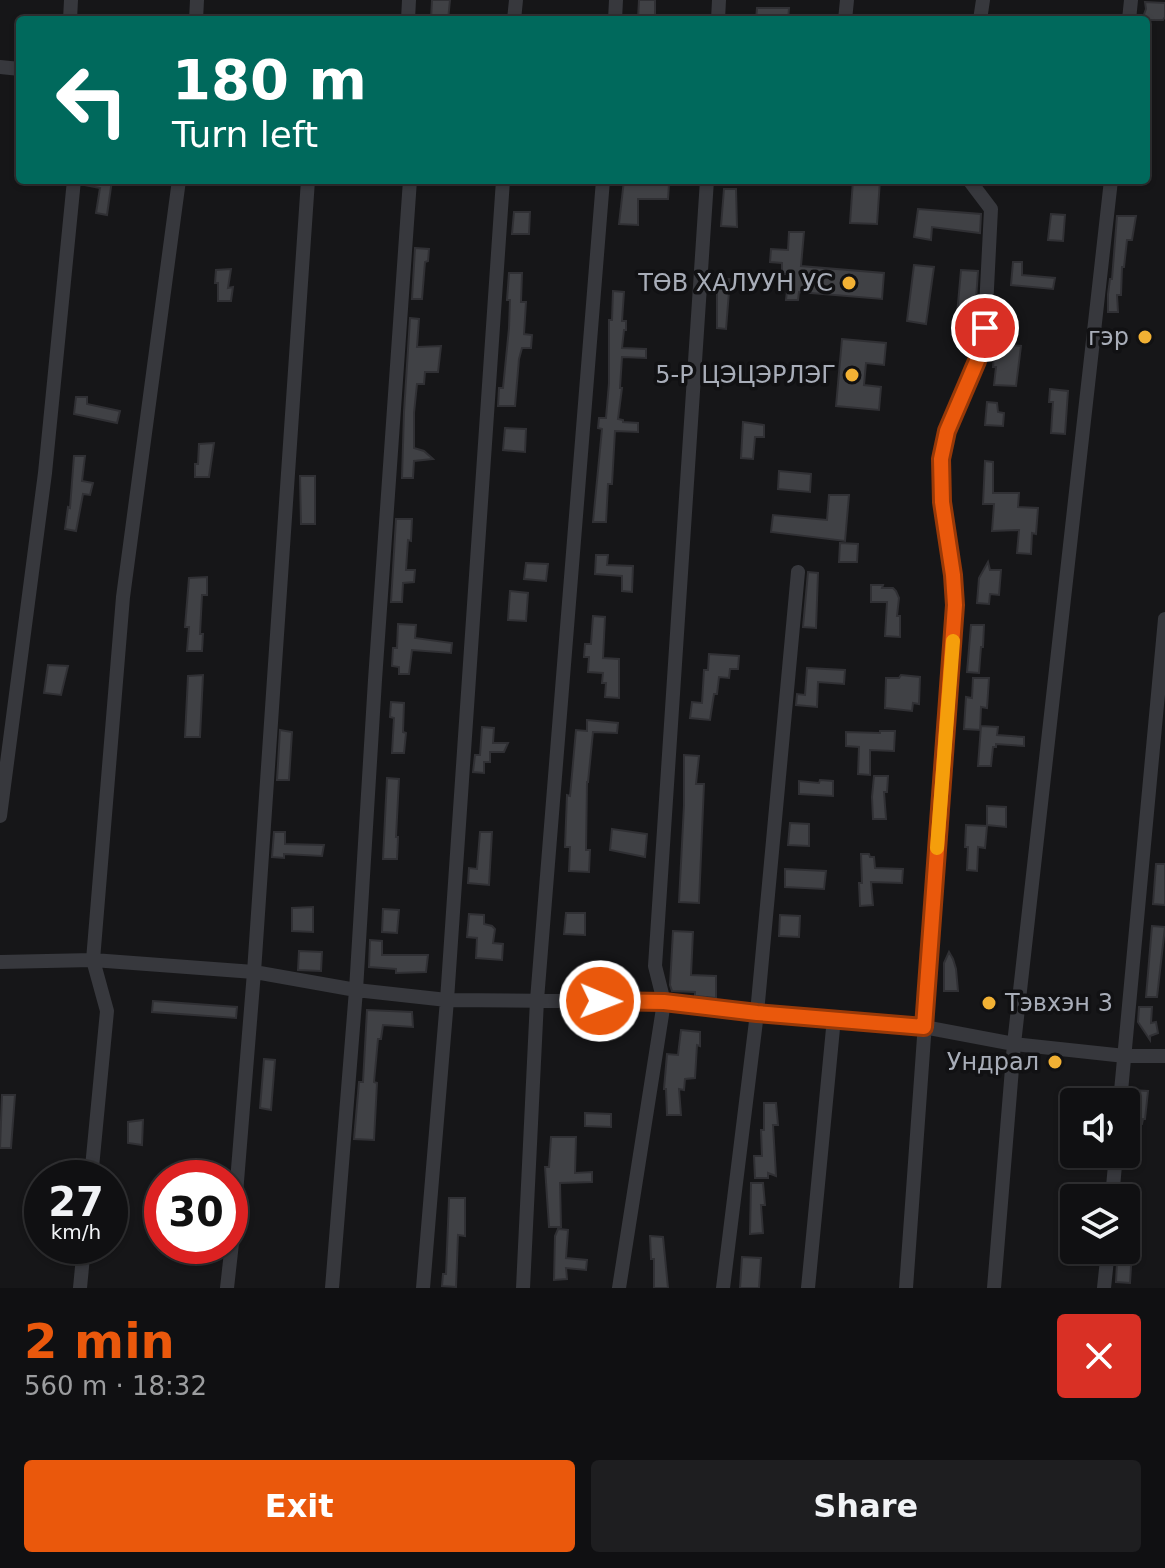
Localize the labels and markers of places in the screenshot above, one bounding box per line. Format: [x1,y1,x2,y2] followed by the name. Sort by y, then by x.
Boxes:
[637,269,833,297] place label: ТӨВ ХАЛУУН УС
[840,274,858,292] marker: ТӨВ ХАЛУУН УС
[951,294,1019,362] pin
[1088,323,1129,351] place label: гэр
[1136,328,1154,346] marker: гэр
[655,361,836,389] place label: 5-Р ЦЭЦЭРЛЭГ
[843,366,861,384] marker: 5-Р ЦЭЦЭРЛЭГ
[1004,989,1113,1017] place label: Тэвхэн 3
[980,994,998,1012] marker: Тэвхэн 3
[947,1048,1039,1076] place label: Ундрал
[1046,1053,1064,1071] marker: Ундрал

